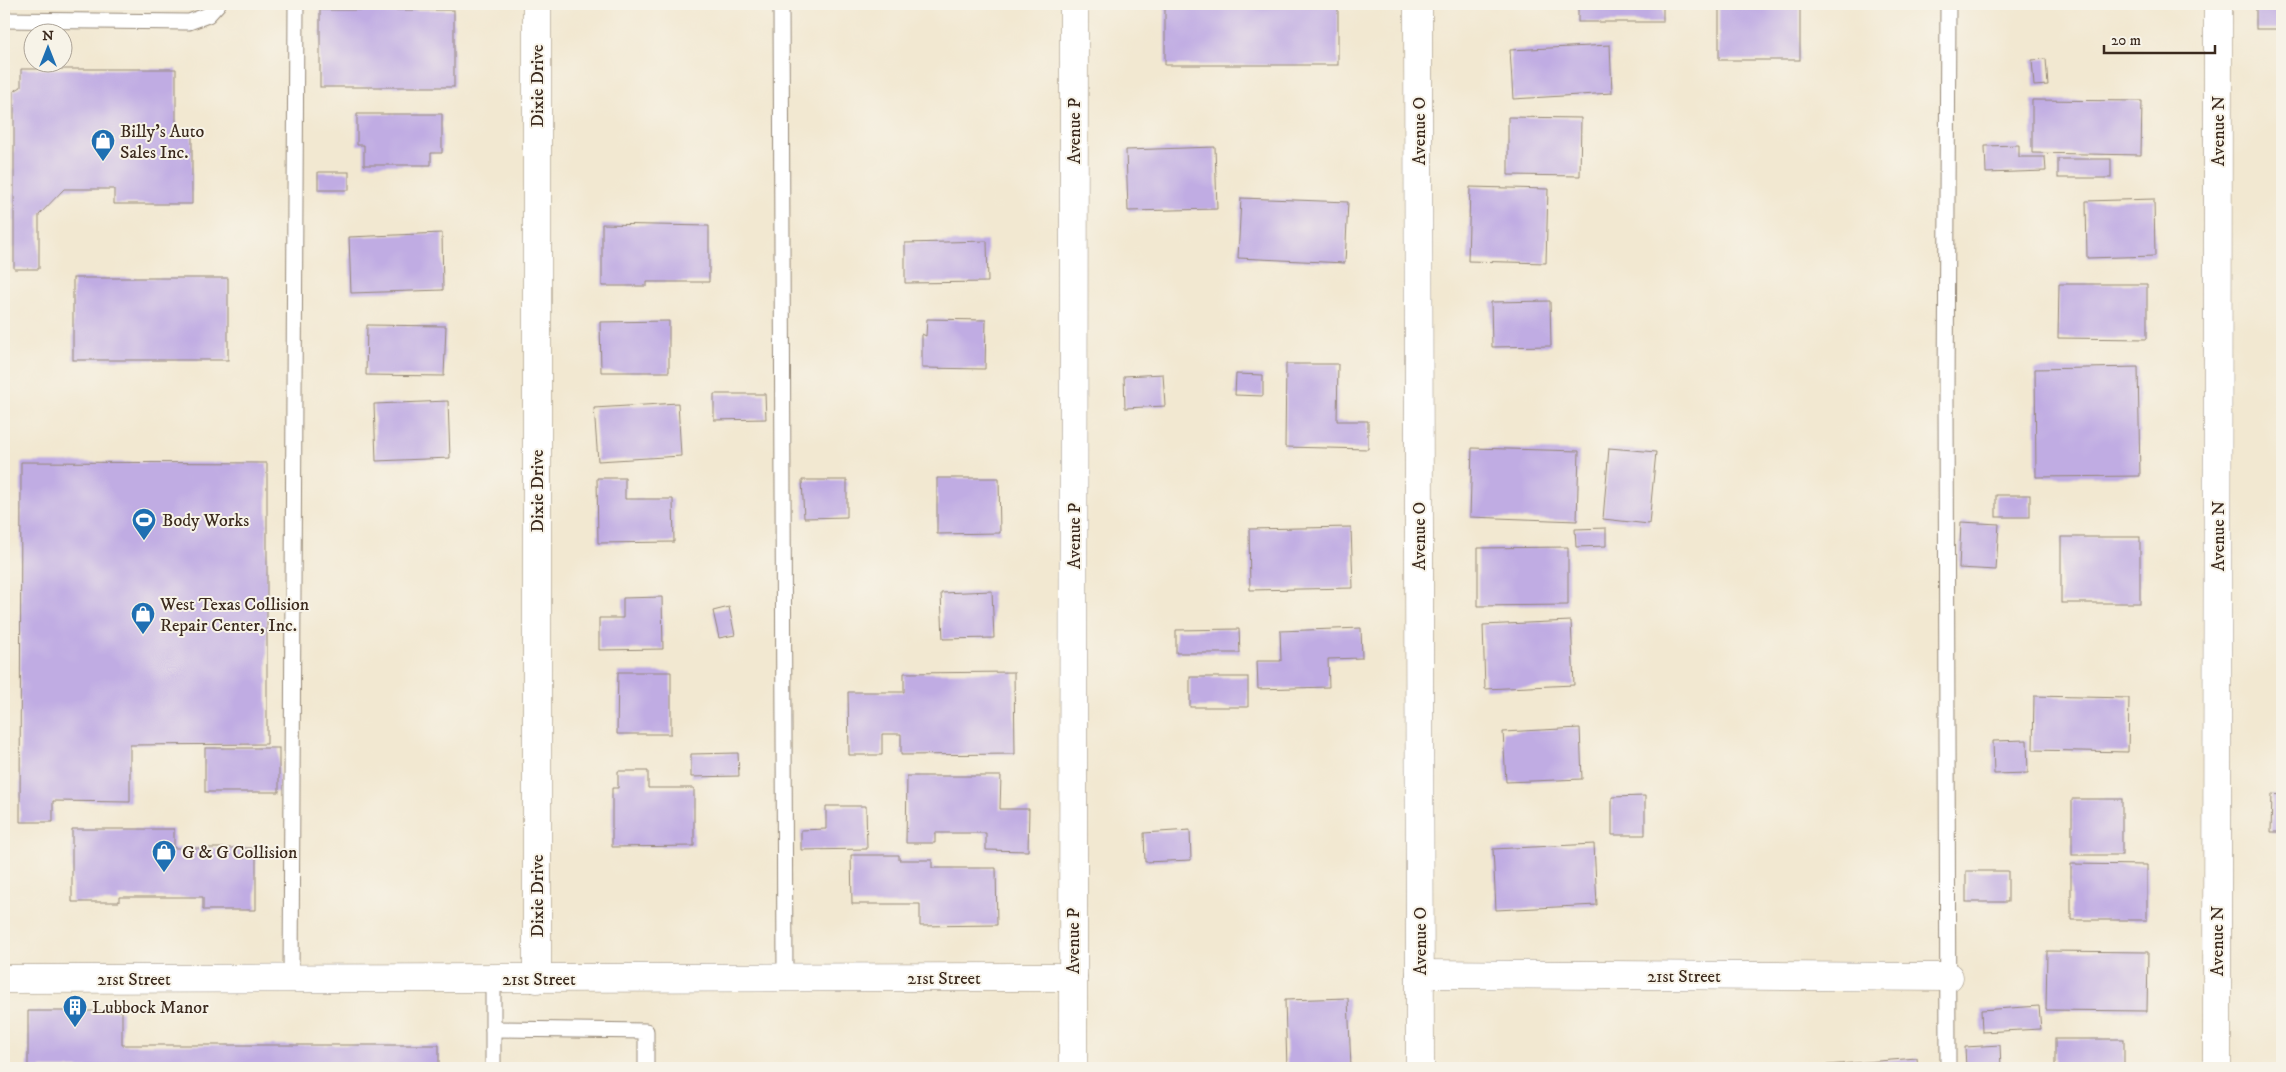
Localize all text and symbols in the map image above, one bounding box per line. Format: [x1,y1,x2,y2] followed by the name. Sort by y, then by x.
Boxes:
[22,22,72,72] north arrow
[2104,22,2215,54] scale bar
[42,27,54,45] text: N
[2111,31,2141,50] text: 20 m
[527,45,549,127] street label: Dixie Drive
[2208,96,2230,166] street label: Avenue N
[1409,97,1431,165] street label: Avenue O
[1064,98,1086,164] street label: Avenue P
[120,121,204,164] place label: Billy's Auto Sales Inc.
[90,128,116,162] shop icon: Billy's Auto Sales Inc.
[527,450,549,532] street label: Dixie Drive
[2208,501,2230,571] street label: Avenue N
[1409,502,1431,570] street label: Avenue O
[1064,503,1086,569] street label: Avenue P
[131,507,157,541] sports icon: Body Works
[162,510,249,532] place label: Body Works
[159,594,310,637] place label: West Texas Collision Repair Center, Inc.
[130,601,156,635] shop icon: West Texas Collision Repair Center, Inc.
[151,839,177,873] shop icon: G & G Collision
[182,842,298,864] place label: G & G Collision
[527,855,549,937] street label: Dixie Drive
[2207,906,2229,976] street label: Avenue N
[1410,907,1432,975] street label: Avenue O
[1063,908,1085,974] street label: Avenue P
[1647,966,1721,988] street label: 21st Street
[907,968,981,990] street label: 21st Street
[97,969,171,991] street label: 21st Street
[502,969,576,991] street label: 21st Street
[62,994,88,1028] building icon: Lubbock Manor
[92,997,209,1019] place label: Lubbock Manor

